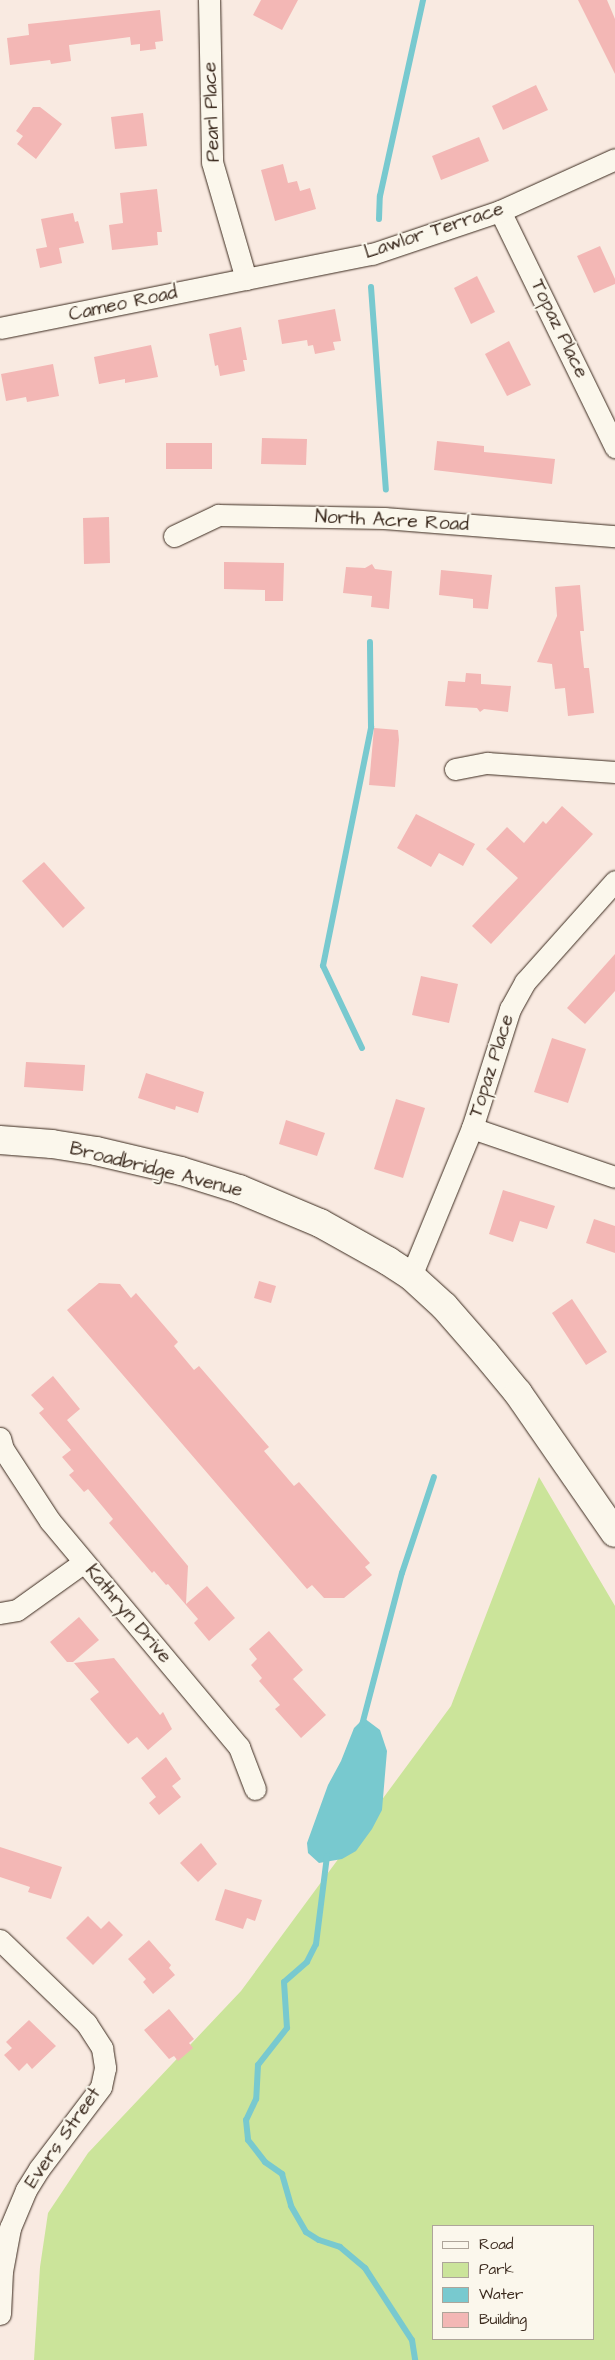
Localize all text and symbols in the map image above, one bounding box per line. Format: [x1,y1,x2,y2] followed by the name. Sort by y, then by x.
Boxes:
[199,62,225,162] street label: Pearl Place
[362,198,506,264] street label: Lawlor Terrace
[525,276,593,382] street label: Topaz Place
[67,281,179,327] street label: Cameo Road
[315,506,469,536] street label: North Acre Road
[465,1012,519,1120] street label: Topaz Place
[67,1137,245,1203] street label: Broadbridge Avenue
[80,1560,176,1668] street label: Kathryn Drive
[20,2083,106,2193] street label: Evers Street
[432,2225,595,2340] legend
[479,2234,513,2255] text: Road
[479,2259,514,2280] text: Park
[479,2284,523,2305] text: Water
[479,2309,527,2330] text: Building

